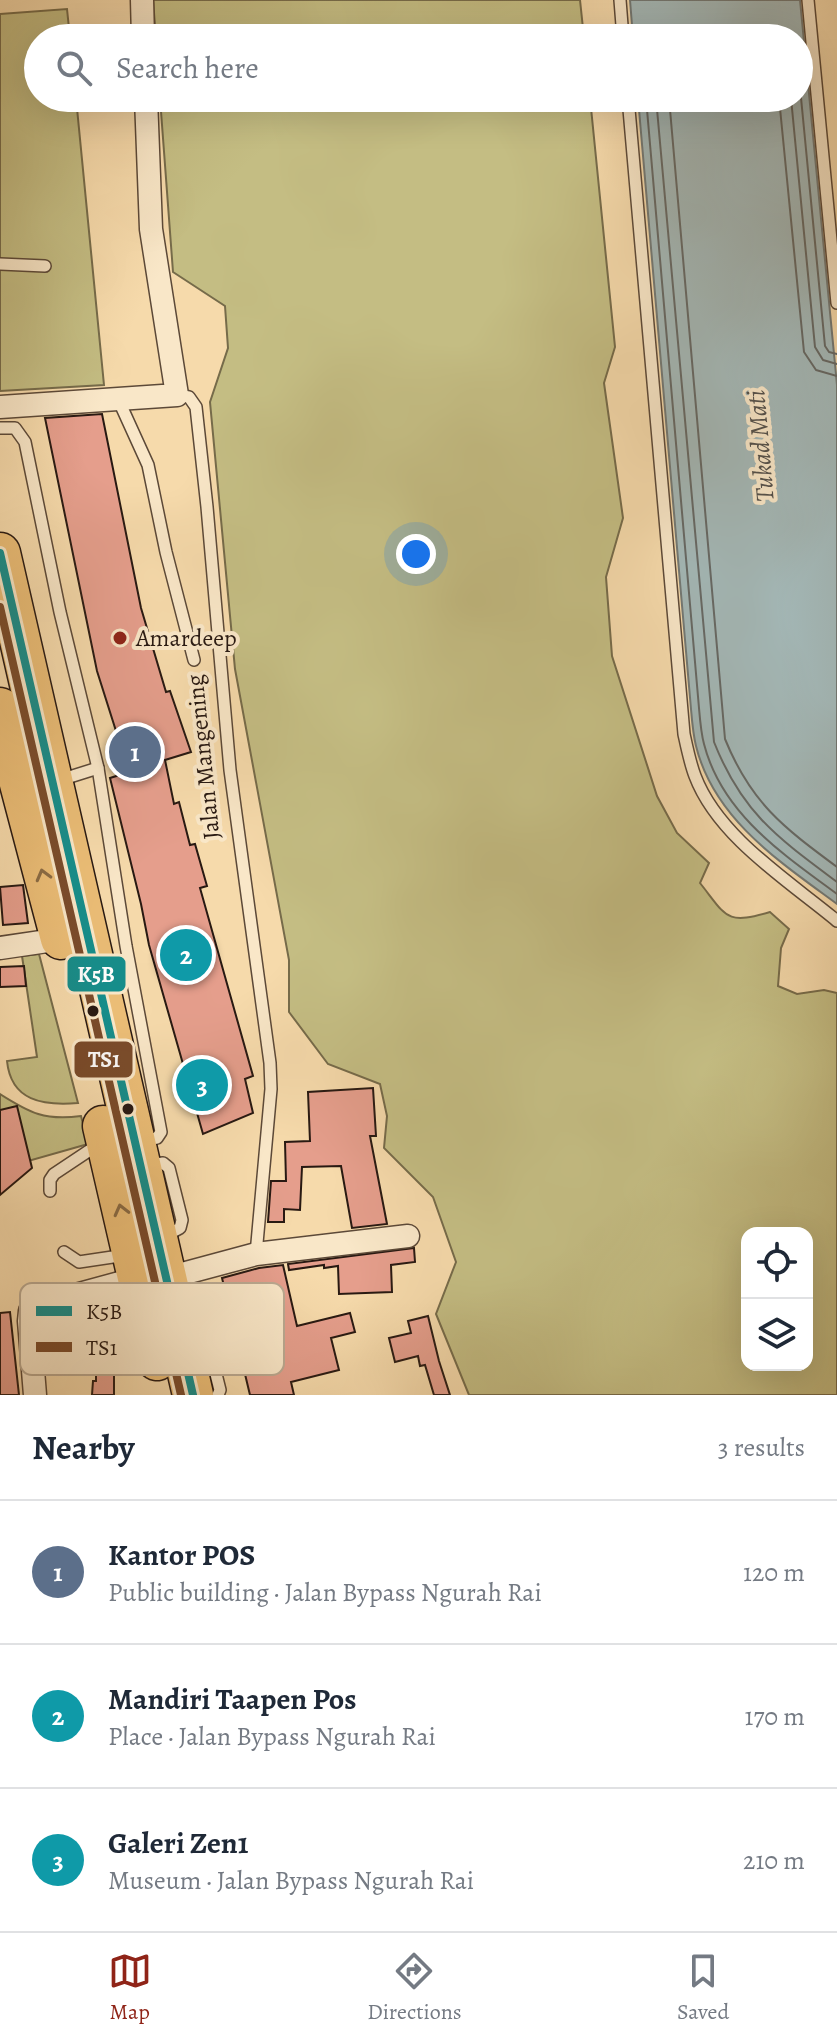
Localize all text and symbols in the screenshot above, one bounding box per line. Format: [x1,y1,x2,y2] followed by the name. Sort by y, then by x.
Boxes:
[24,24,813,112] search box
[52,46,96,90] icon: search
[116,48,259,88] text: Search here
[738,389,783,503] water label: Tukad Mati
[396,534,436,574] your location
[135,622,237,654] place label: Amardeep
[111,629,129,647] marker: Amardeep
[178,673,228,841] street label: Jalan Mangening
[109,722,161,782] pin: 1
[36,869,53,883] one-way arrow
[160,925,212,985] pin: 2
[66,955,127,993] line badge: K5B
[77,960,115,990] text: K5B
[85,1003,101,1019] unlabelled marker
[73,1040,134,1079] line badge: TS1
[88,1045,120,1075] text: TS1
[176,1055,228,1115] pin: 3
[120,1101,136,1117] unlabelled marker
[114,1204,131,1218] one-way arrow
[741,1227,813,1371] map controls
[741,1227,813,1299] button: locate
[20,1283,284,1375] legend
[86,1297,122,1327] text: K5B
[741,1299,813,1371] button: layers
[86,1333,117,1363] text: TS1
[32,1424,135,1471] text: Nearby
[718,1430,805,1465] text: 3 results
[108,1535,255,1575] text: Kantor POS
[53,1555,63,1590] text: 1
[743,1555,805,1590] text: 120 m
[108,1575,542,1610] text: Public building · Jalan Bypass Ngurah Rai
[108,1679,356,1719] text: Mandiri Taapen Pos
[52,1699,64,1734] text: 2
[745,1699,805,1734] text: 170 m
[108,1719,436,1754] text: Place · Jalan Bypass Ngurah Rai
[108,1823,248,1863] text: Galeri Zen1
[52,1843,64,1878] text: 3
[743,1843,805,1878] text: 210 m
[108,1863,474,1898] text: Museum · Jalan Bypass Ngurah Rai
[108,1949,152,2027] tab: Map
[367,1949,462,2027] tab: Directions
[677,1949,729,2027] tab: Saved

